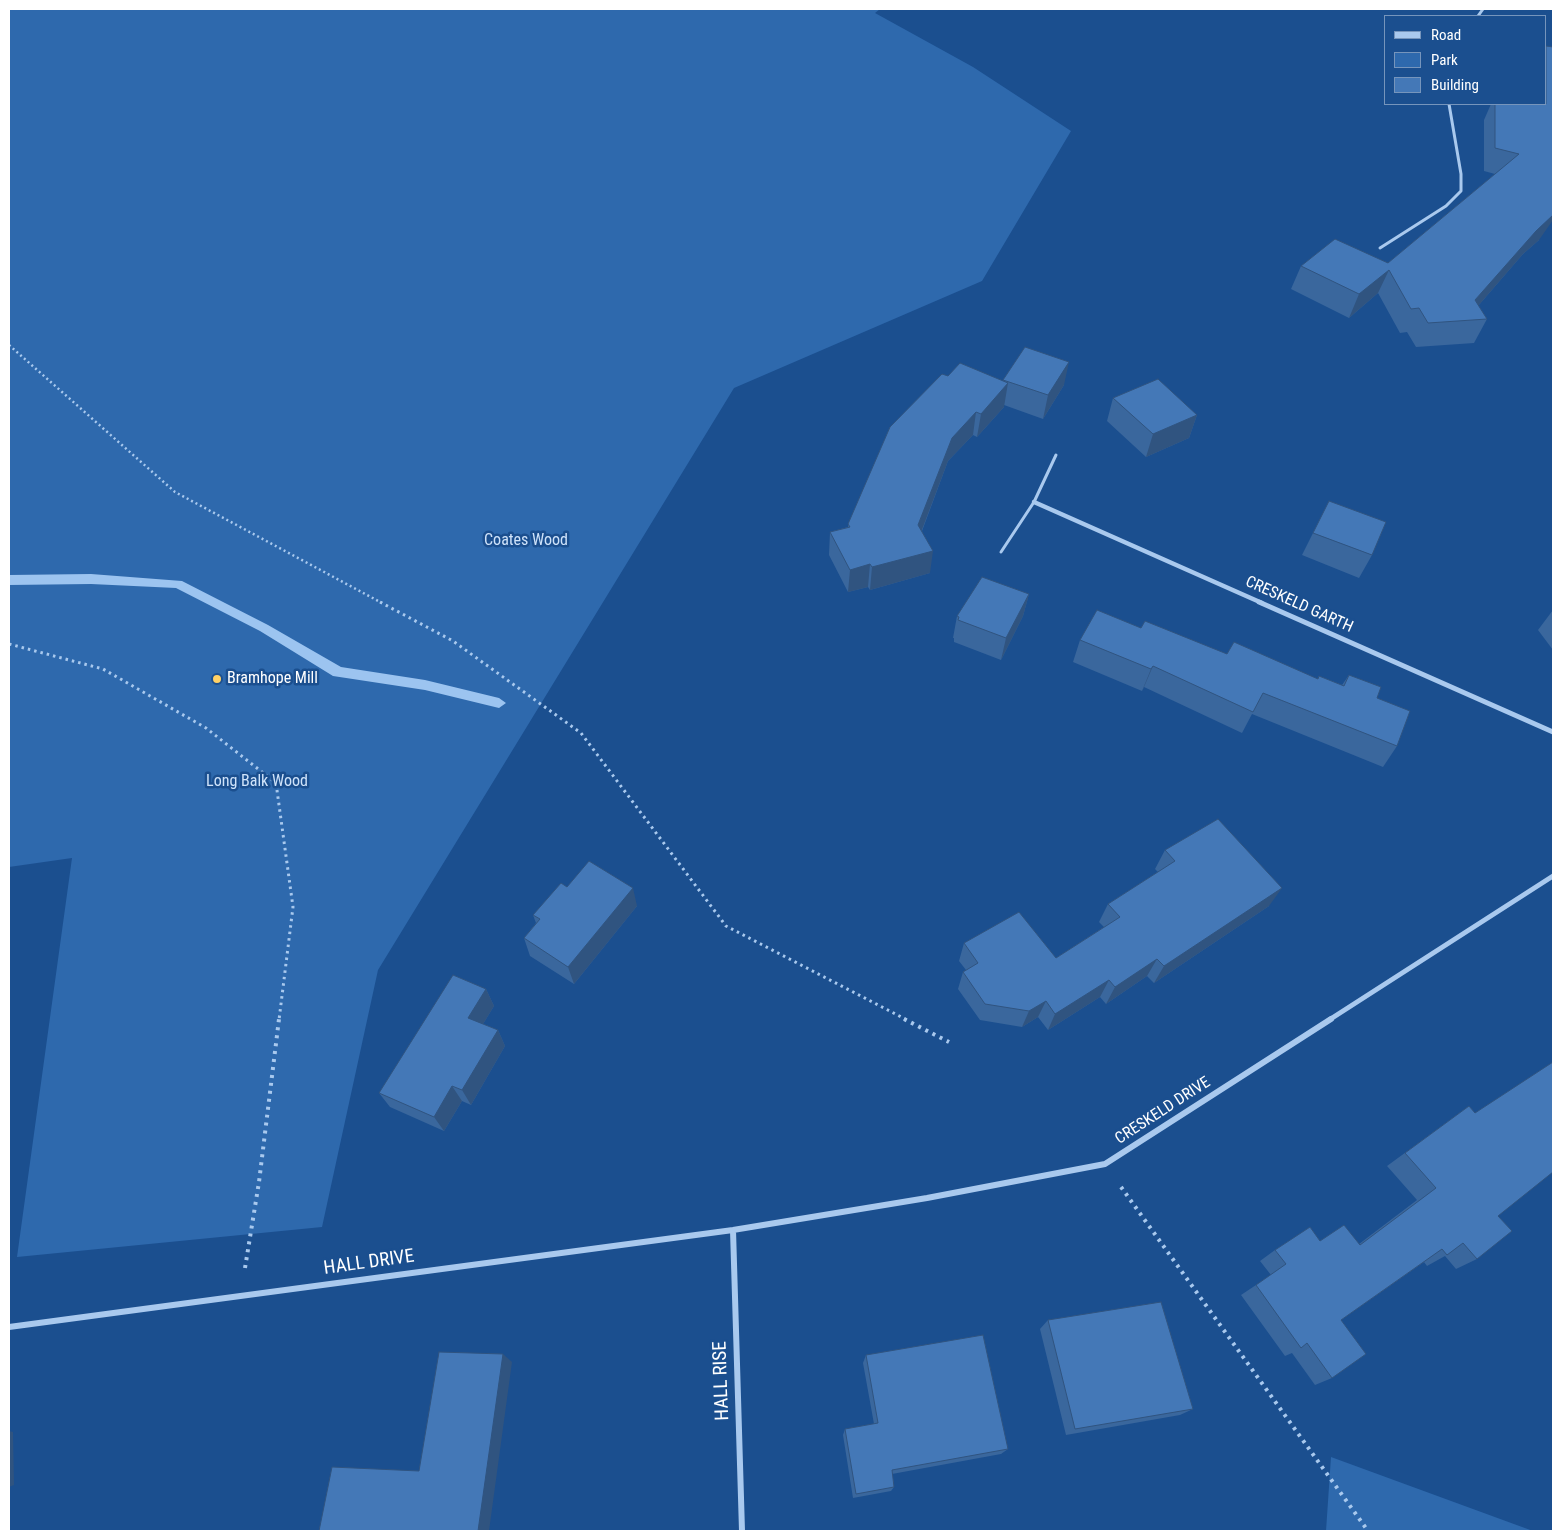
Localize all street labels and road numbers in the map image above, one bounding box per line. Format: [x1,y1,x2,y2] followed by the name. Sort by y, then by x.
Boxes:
[1242,573,1356,637] street label: CRESKELD GARTH
[1112,1073,1214,1149] street label: CRESKELD DRIVE
[322,1245,416,1281] street label: HALL DRIVE
[709,1341,735,1421] street label: HALL RISE

